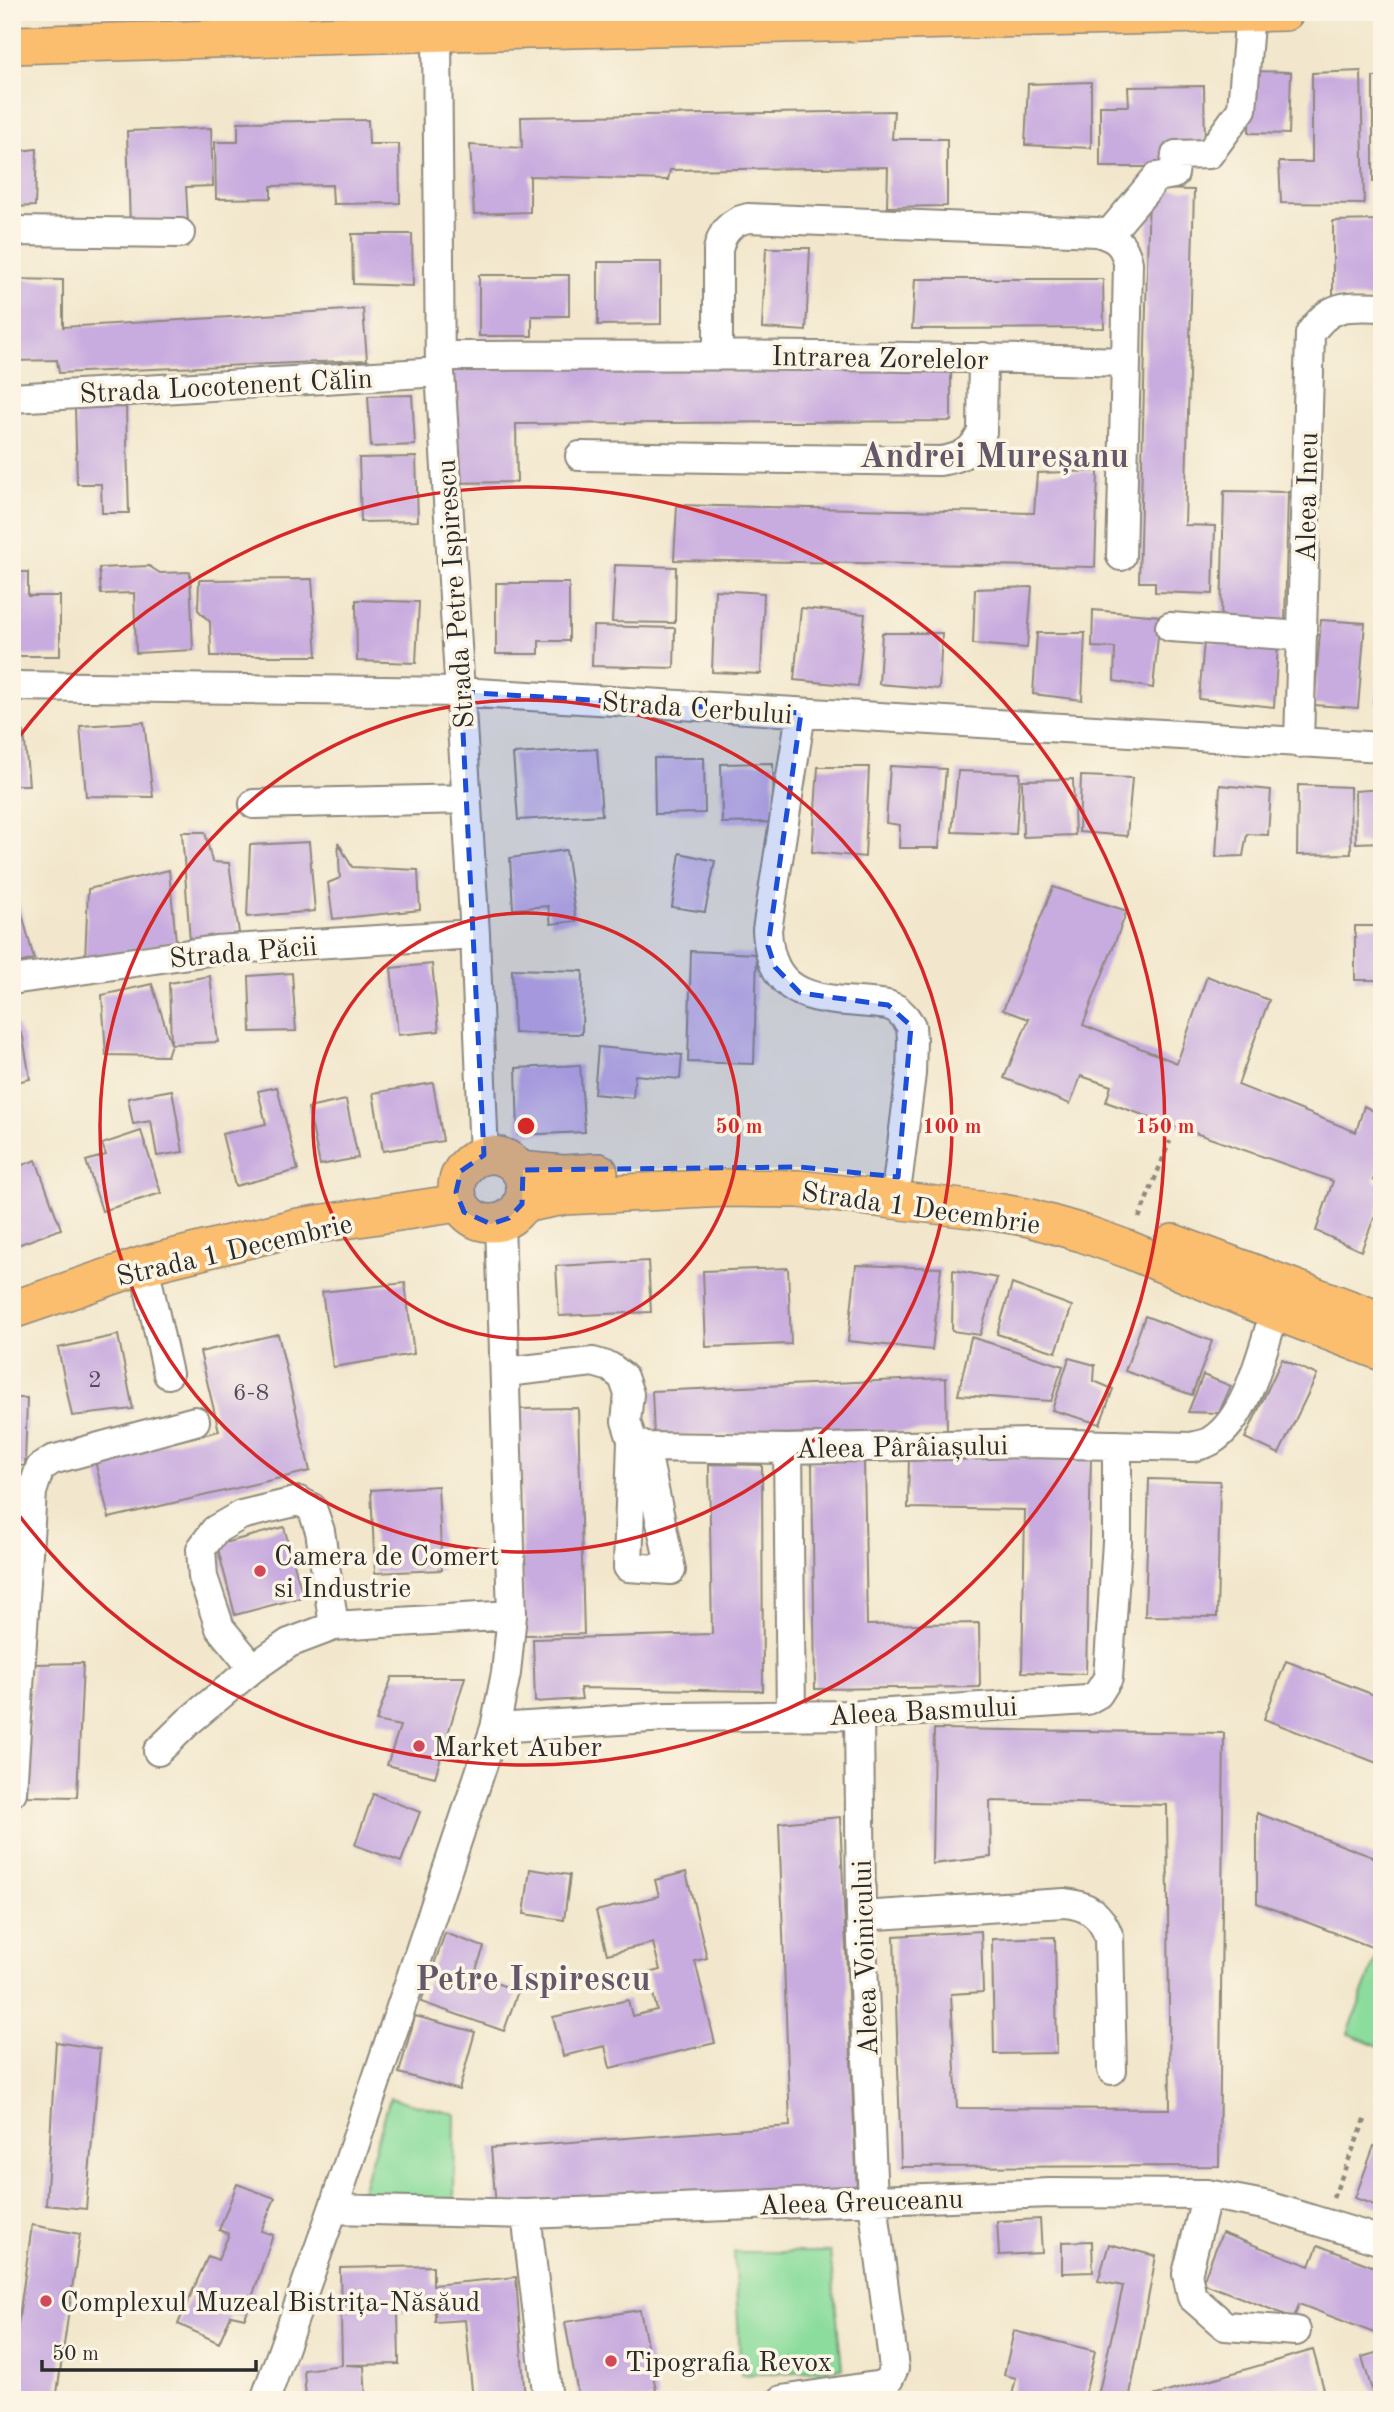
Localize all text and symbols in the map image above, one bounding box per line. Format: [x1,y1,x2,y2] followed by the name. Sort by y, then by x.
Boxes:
[771,344,989,376] street label: Intrarea Zorelelor
[79,366,374,410] street label: Strada Locotenent Călin
[1294,432,1324,562] street label: Aleea Ineu
[859,440,1129,476] district label: Andrei Mureșanu
[434,458,480,730] street label: Strada Petre Ispirescu
[600,689,793,731] street label: Strada Cerbului
[168,934,318,974] street label: Strada Păcii
[514,1114,538,1138] centre of rings
[715,1117,763,1138] text: 50 m
[922,1117,982,1138] text: 100 m
[1135,1117,1195,1138] text: 150 m
[799,1179,1042,1241] street label: Strada 1 Decembrie
[114,1211,355,1293] street label: Strada 1 Decembrie
[88,1369,102,1393] house number: 2
[233,1382,269,1406] house number: 6-8
[796,1433,1008,1465] street label: Aleea Pârâiașului
[274,1544,499,1604] place label: Camera de Comert si Industrie
[252,1563,268,1579] marker: Camera de Comert si Industrie
[828,1694,1018,1732] street label: Aleea Basmului
[433,1735,602,1763] place label: Market Auber
[411,1738,427,1754] marker: Market Auber
[850,1859,884,2057] street label: Aleea Voinicului
[415,1963,651,1998] district label: Petre Ispirescu
[758,2186,964,2222] street label: Aleea Greuceanu
[60,2290,480,2318] place label: Complexul Muzeal Bistrița-Năsăud
[38,2293,54,2309] marker: Complexul Muzeal Bistrița-Năsăud
[42,2328,256,2372] scale bar
[52,2344,99,2365] text: 50 m
[625,2350,832,2378] place label: Tipografia Revox
[603,2353,619,2369] marker: Tipografia Revox

